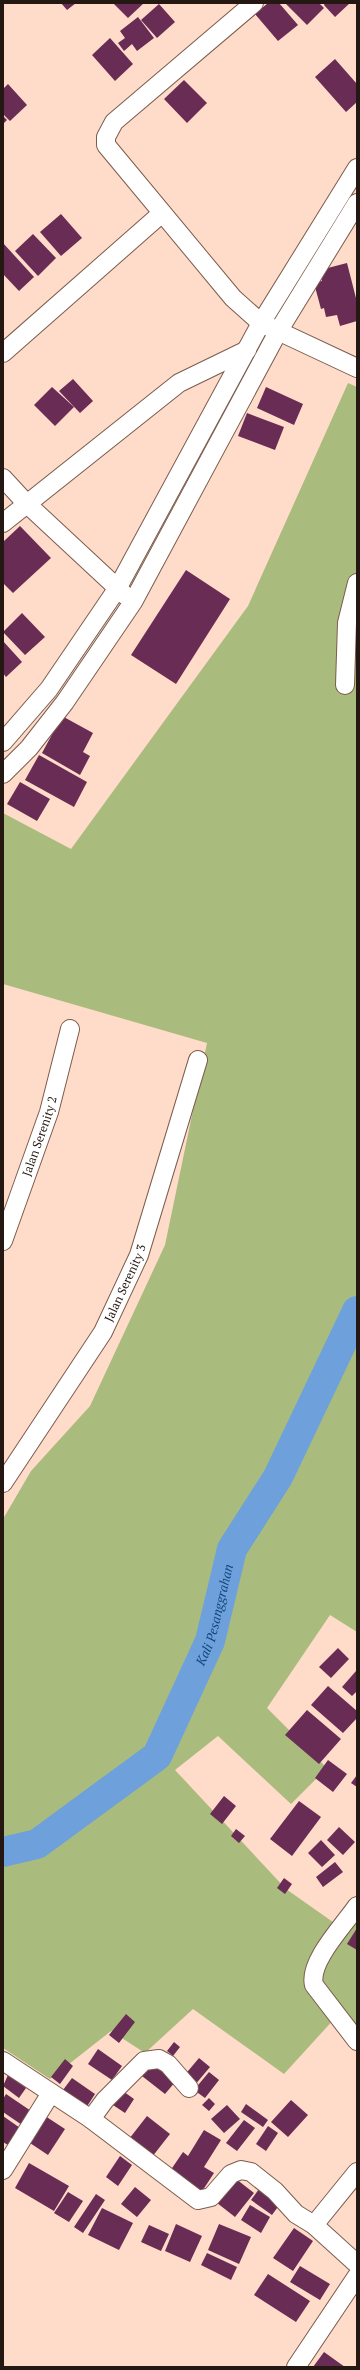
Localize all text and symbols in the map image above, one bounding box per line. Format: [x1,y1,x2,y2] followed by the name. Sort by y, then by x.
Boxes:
[19,1095,60,1178] street label: Jalan Serenity 2
[101,1242,149,1324] street label: Jalan Serenity 3
[191,1562,237,1669] water label: Kali Pesanggrahan

